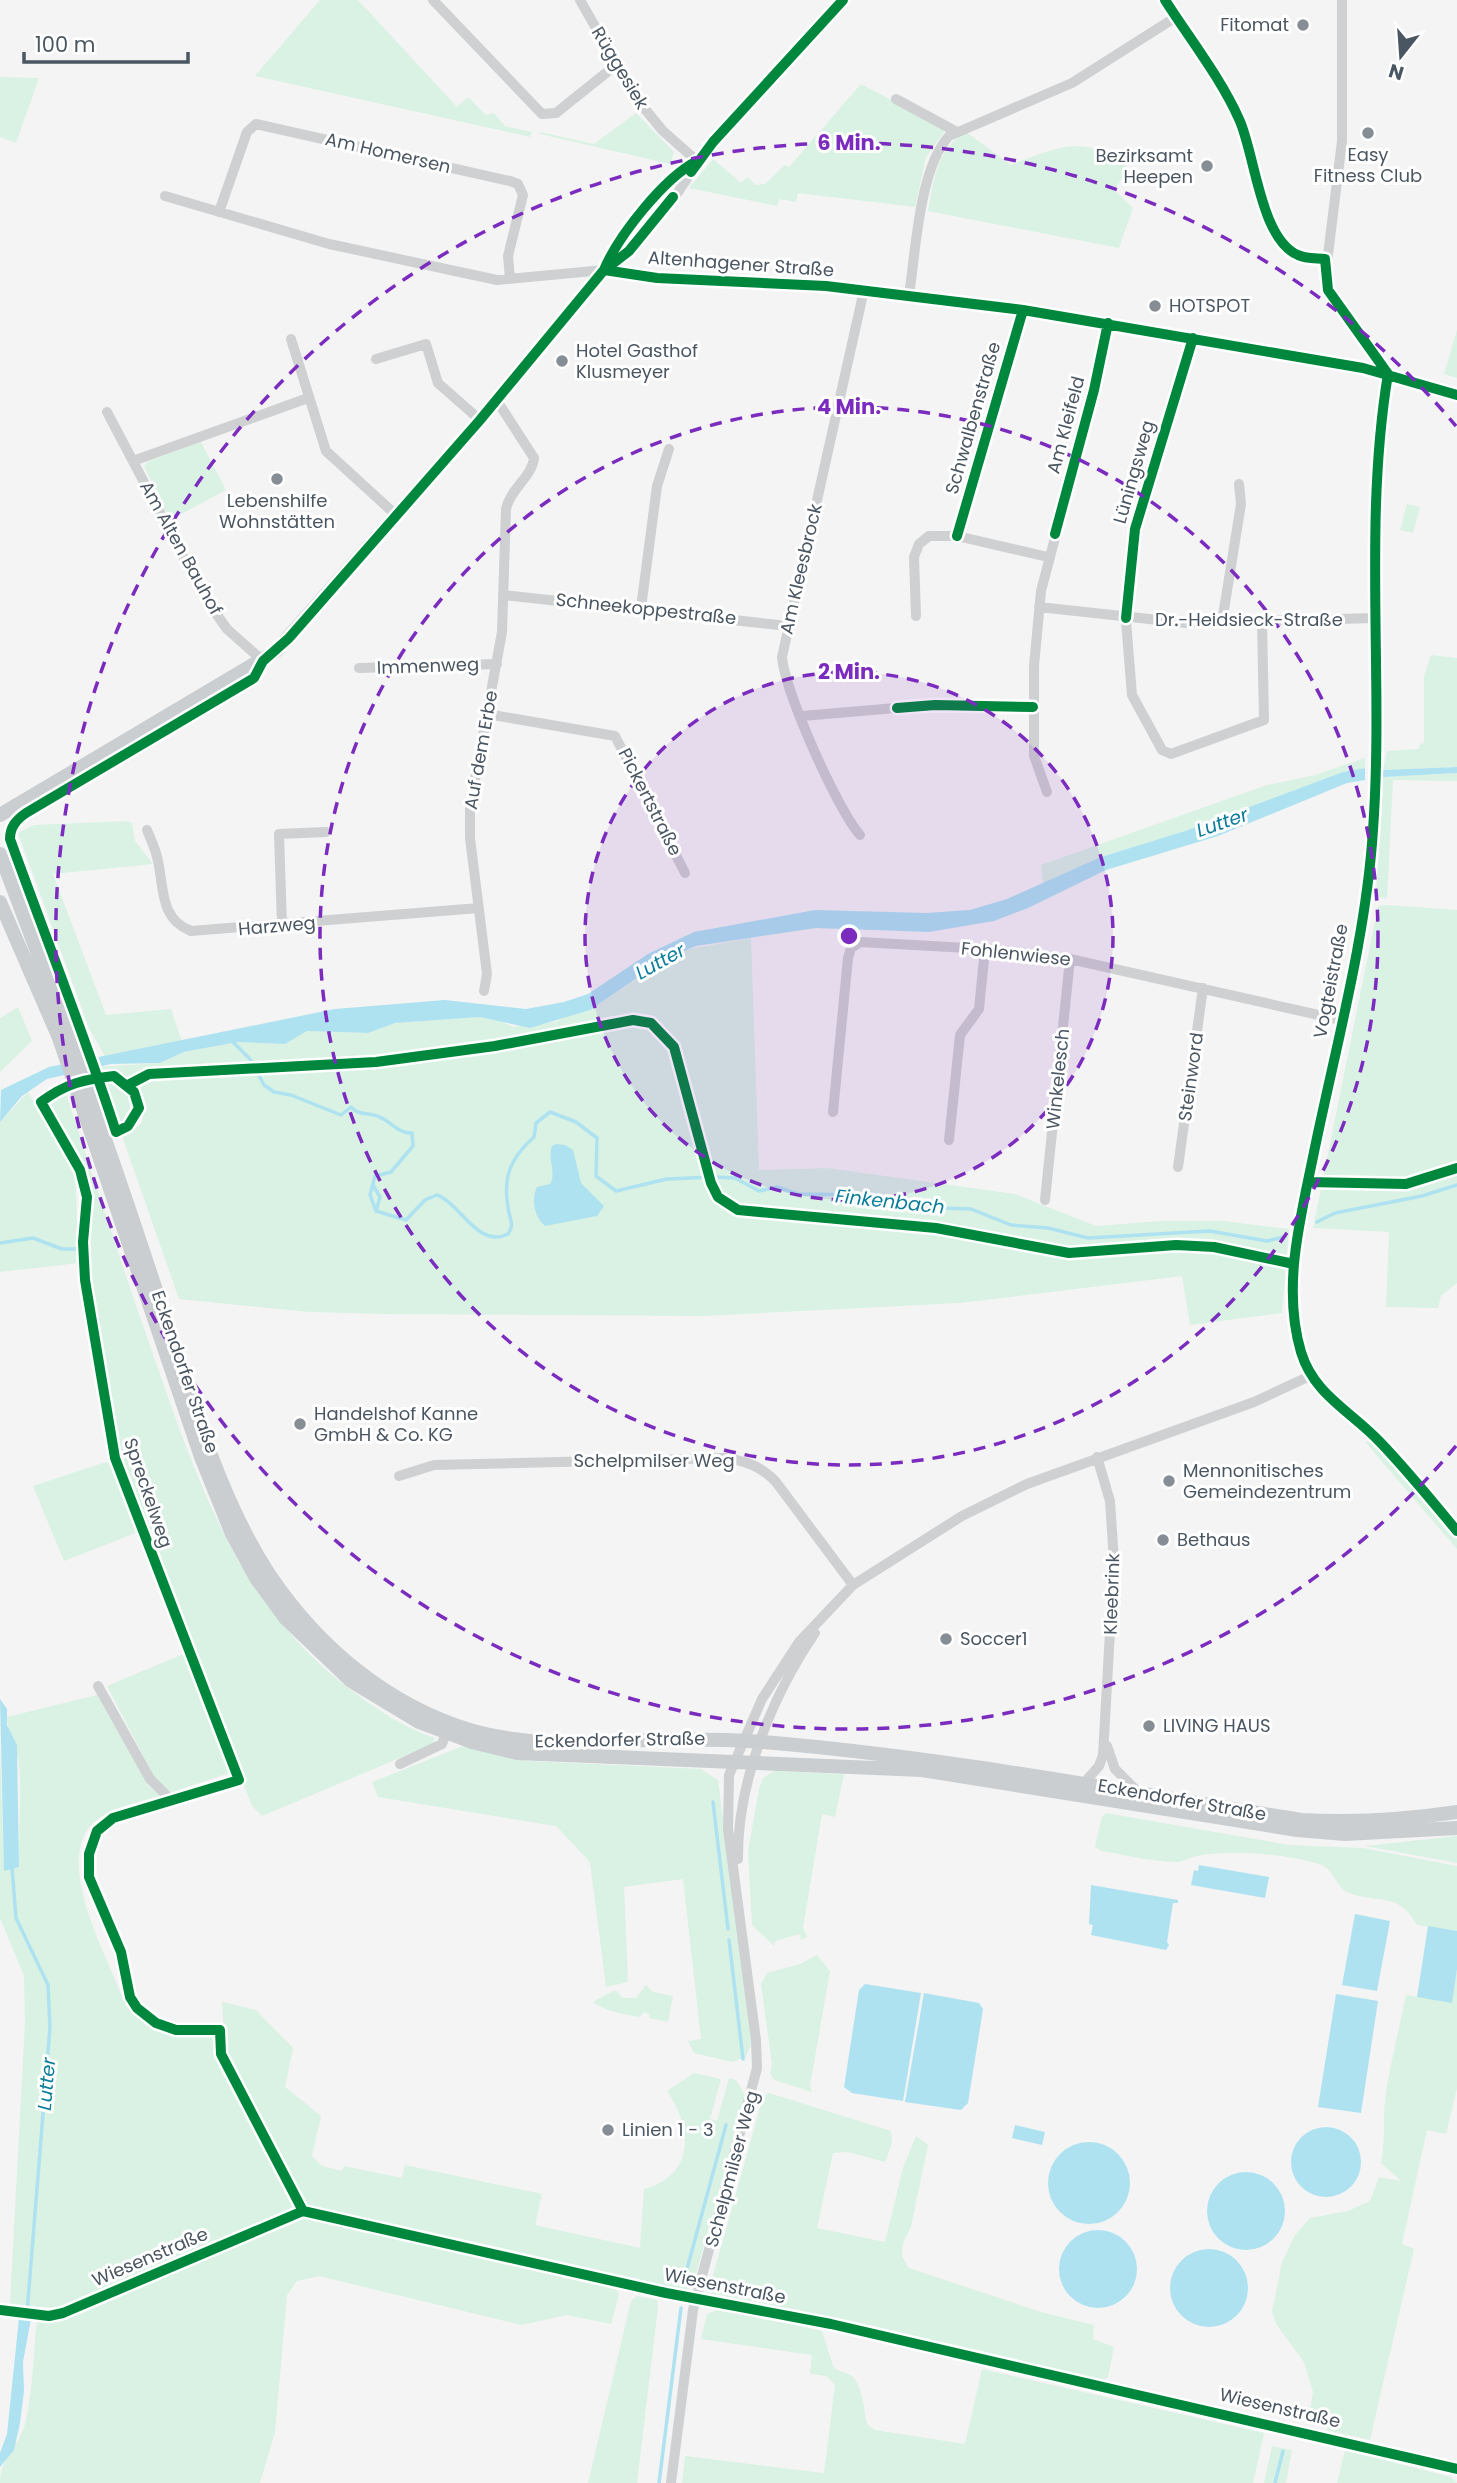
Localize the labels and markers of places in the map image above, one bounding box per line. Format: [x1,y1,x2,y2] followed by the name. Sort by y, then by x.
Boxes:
[1220,12,1289,37] place label: Fitomat
[1295,17,1311,33] marker: Fitomat
[1360,125,1376,141] marker: Easy Fitness Club
[1314,142,1422,188] place label: Easy Fitness Club
[1096,143,1193,189] place label: Bezirksamt Heepen
[1199,158,1215,174] marker: Bezirksamt Heepen
[1169,293,1250,318] place label: HOTSPOT
[1147,298,1163,314] marker: HOTSPOT
[576,338,698,384] place label: Hotel Gasthof Klusmeyer
[554,353,570,369] marker: Hotel Gasthof Klusmeyer
[269,471,285,487] marker: Lebenshilfe Wohnstätten
[219,488,335,534] place label: Lebenshilfe Wohnstätten
[837,924,861,948] centre of rings
[314,1401,478,1447] place label: Handelshof Kanne GmbH & Co. KG
[292,1416,308,1432] marker: Handelshof Kanne GmbH & Co. KG
[1183,1458,1351,1504] place label: Mennonitisches Gemeindezentrum
[1161,1473,1177,1489] marker: Mennonitisches Gemeindezentrum
[1177,1527,1250,1552] place label: Bethaus
[1155,1532,1171,1548] marker: Bethaus
[960,1626,1028,1651] place label: Soccer1
[938,1631,954,1647] marker: Soccer1
[1163,1713,1271,1738] place label: LIVING HAUS
[1141,1718,1157,1734] marker: LIVING HAUS
[622,2117,714,2142] place label: Linien 1 - 3
[600,2122,616,2138] marker: Linien 1 - 3

